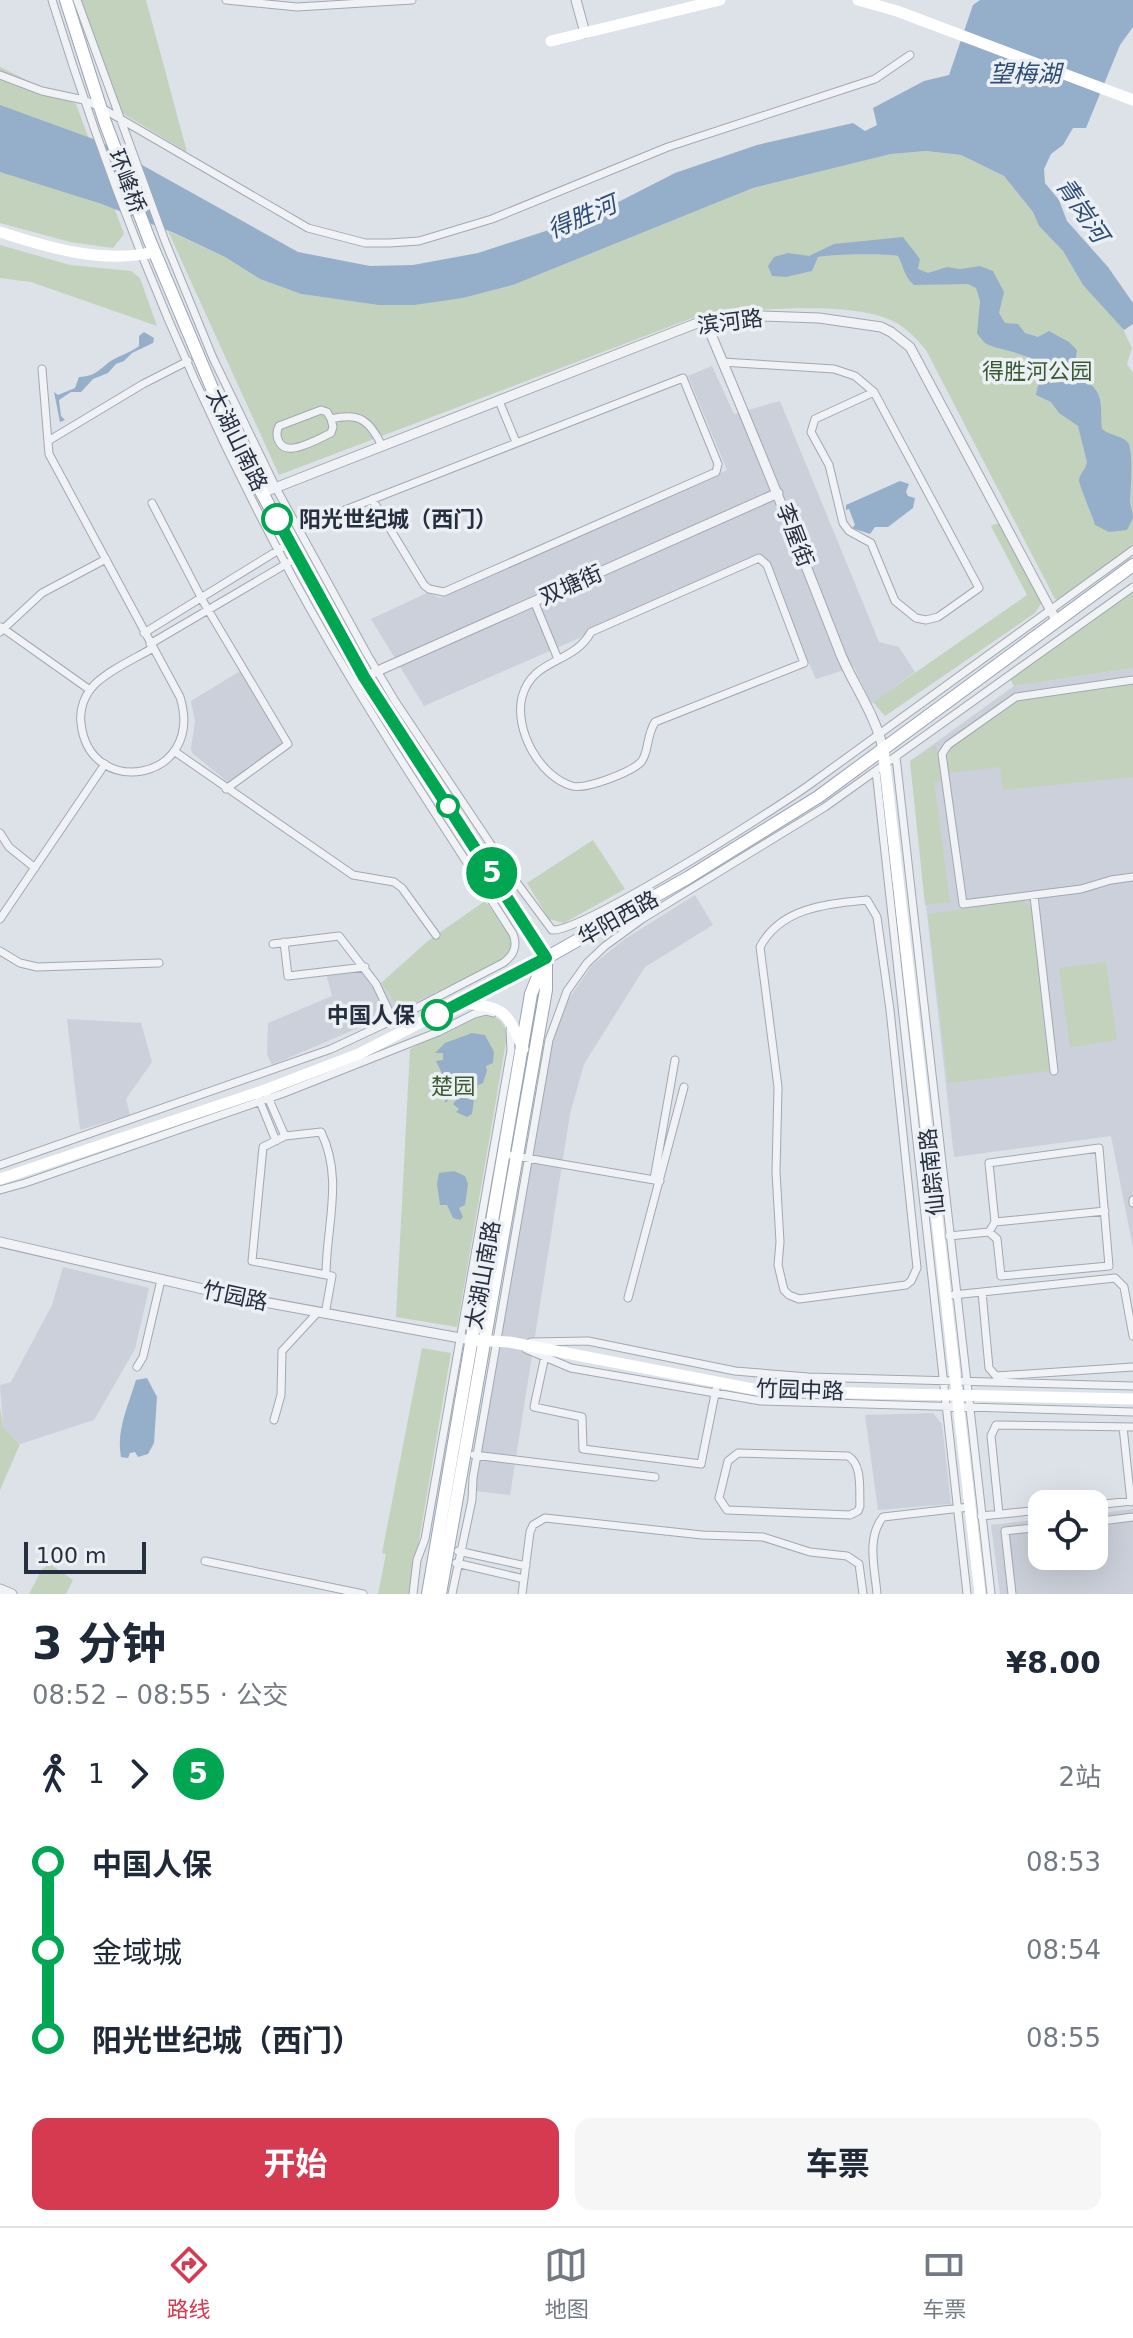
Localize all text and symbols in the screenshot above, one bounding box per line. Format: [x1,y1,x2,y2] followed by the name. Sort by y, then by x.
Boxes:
[989,60,1065,88] water label: 望梅湖
[104,146,150,216] street label: 环峰桥
[1050,172,1116,251] water label: 青岗河
[543,188,624,244] water label: 得胜河
[696,306,764,338] street label: 滨河路
[982,359,1092,384] park label: 得胜河公园
[202,385,272,495] street label: 太湖山南路
[772,500,818,570] street label: 李屋街
[262,504,292,534] marker: 阳光世纪城（西门）
[299,507,497,532] place label: 阳光世纪城（西门）
[536,560,606,610] street label: 双塘街
[437,795,459,817] unlabelled marker
[466,847,518,899] line badge: 5
[482,856,502,889] text: 5
[573,886,663,950] street label: 华阳西路
[422,1000,452,1030] marker: 中国人保
[327,1003,415,1028] place label: 中国人保
[431,1074,475,1099] park label: 楚园
[915,1127,949,1217] street label: 仙踪南路
[461,1219,505,1331] street label: 太湖山南路
[200,1277,270,1315] street label: 竹园路
[756,1376,844,1404] street label: 竹园中路
[1028,1490,1108,1570] map controls
[1028,1490,1108,1570] button: locate
[24,1538,146,1574] scale bar
[36,1543,106,1568] text: 100 m
[32,1618,166,1669] text: 3 分钟
[1006,1645,1101,1680] text: ¥8.00
[32,1680,288,1710] text: 08:52 – 08:55 · 公交
[32,1752,76,1796] icon: walk
[117,1752,161,1796] icon: forward
[189,1757,208,1790] text: 5
[88,1759,105,1789] text: 1
[1058,1762,1101,1792] text: 2站
[92,1847,212,1882] text: 中国人保
[1026,1847,1101,1877] text: 08:53
[92,1935,182,1970] text: 金域城
[1026,1935,1101,1965] text: 08:54
[92,2023,362,2058] text: 阳光世纪城（西门）
[1026,2023,1101,2053] text: 08:55
[32,2118,559,2210] button: 开始
[575,2118,1101,2210] button: 车票
[167,2243,211,2323] tab: 路线
[544,2243,588,2323] tab: 地图
[922,2243,966,2323] tab: 车票

